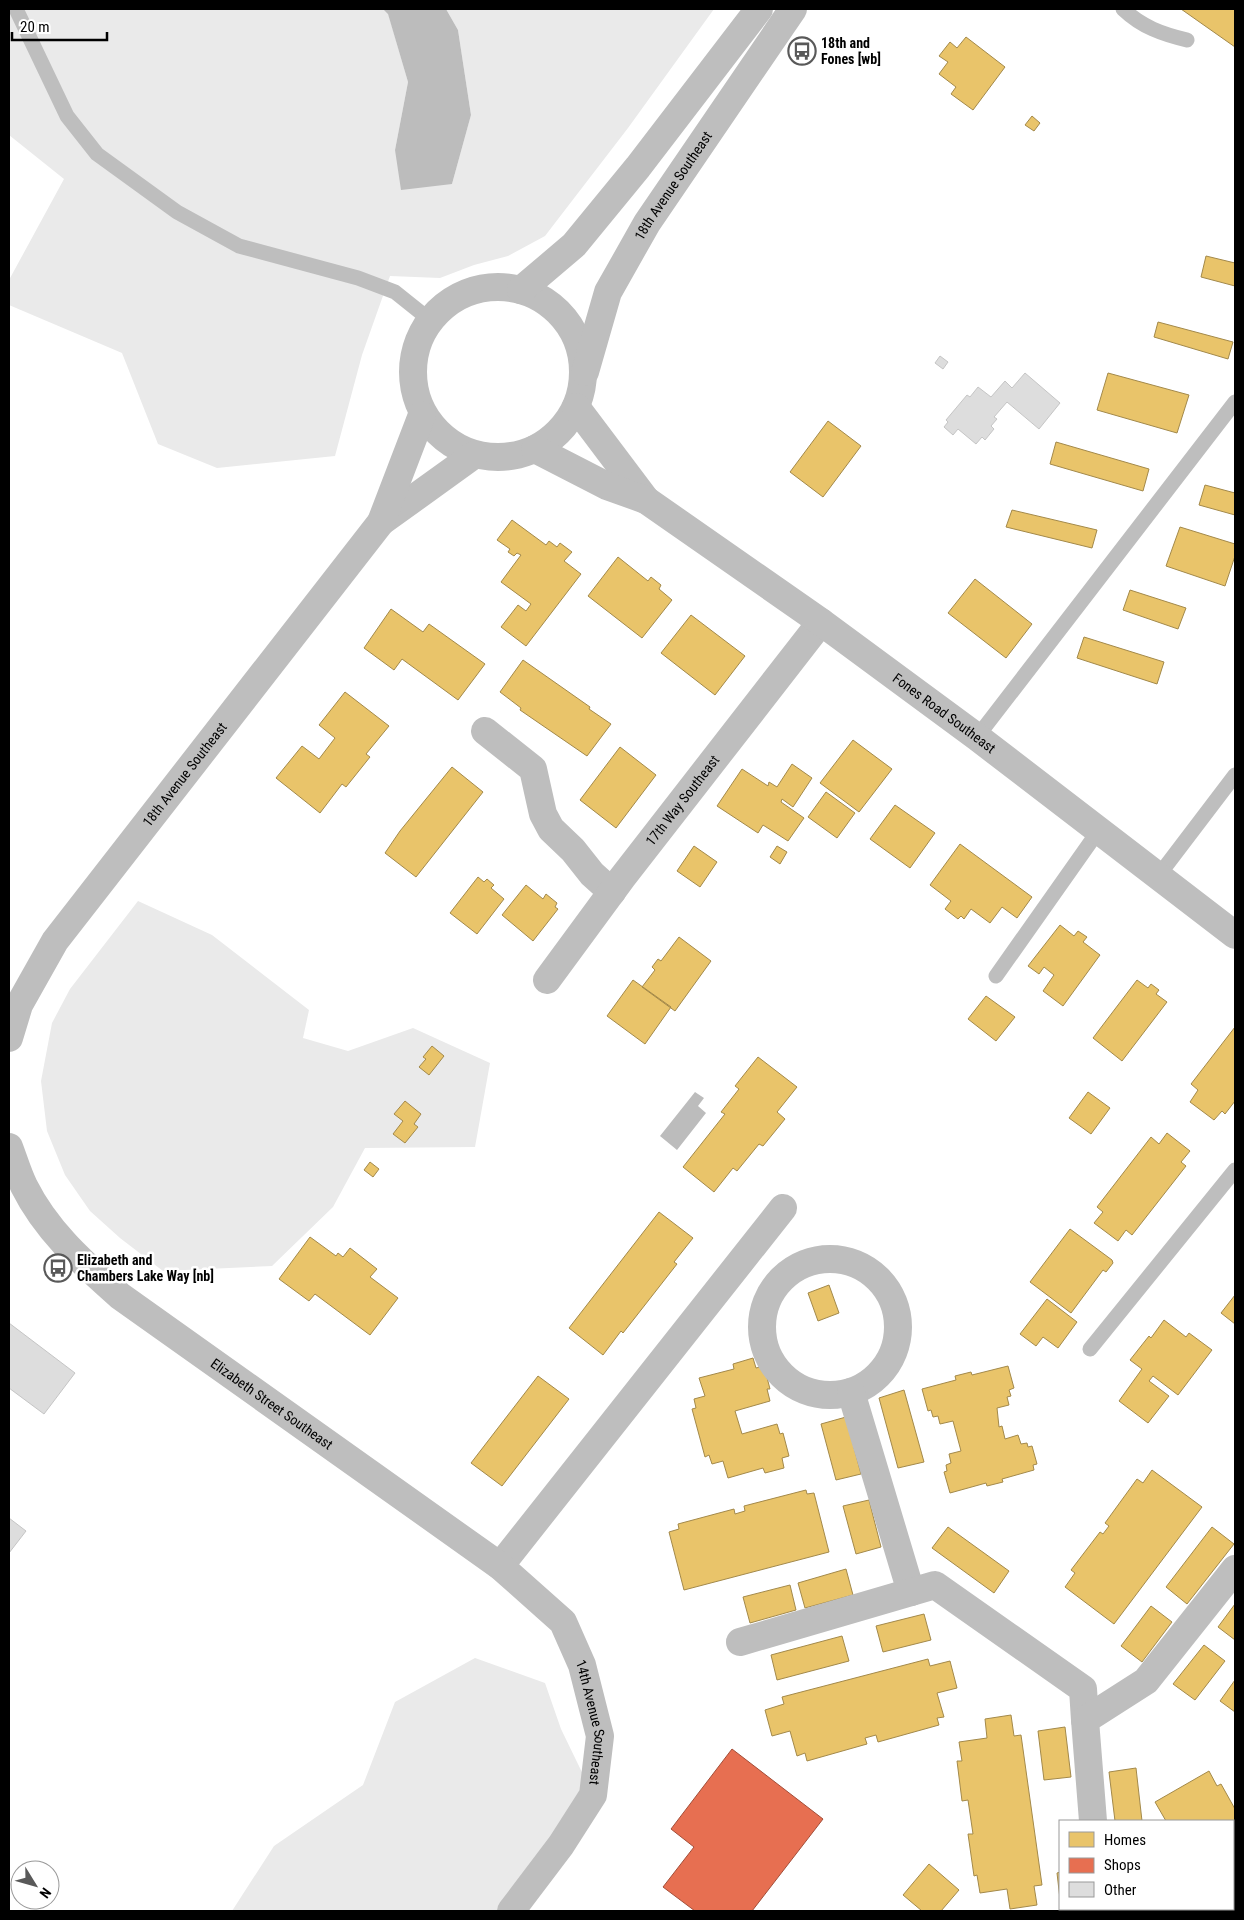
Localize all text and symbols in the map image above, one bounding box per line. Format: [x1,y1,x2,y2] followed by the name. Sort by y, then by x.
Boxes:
[12,10,108,42] scale bar
[20,18,50,36] text: 20 m
[821,35,881,67] place label: 18th and Fones [wb]
[787,36,817,66] bus stop icon: 18th and Fones [wb]
[631,128,715,243] street label: 18th Avenue Southeast
[890,670,999,756] street label: Fones Road Southeast
[139,719,230,830] street label: 18th Avenue Southeast
[642,752,722,849] street label: 17th Way Southeast
[77,1252,214,1284] place label: Elizabeth and Chambers Lake Way [nb]
[43,1253,73,1283] bus stop icon: Elizabeth and Chambers Lake Way [nb]
[208,1355,336,1453] street label: Elizabeth Street Southeast
[573,1657,608,1786] street label: 14th Avenue Southeast
[1059,1820,1234,1910] legend
[1104,1831,1146,1849] text: Homes
[1104,1856,1141,1874] text: Shops
[10,1860,60,1910] north arrow
[1104,1881,1137,1899] text: Other
[36,1885,54,1901] text: N

